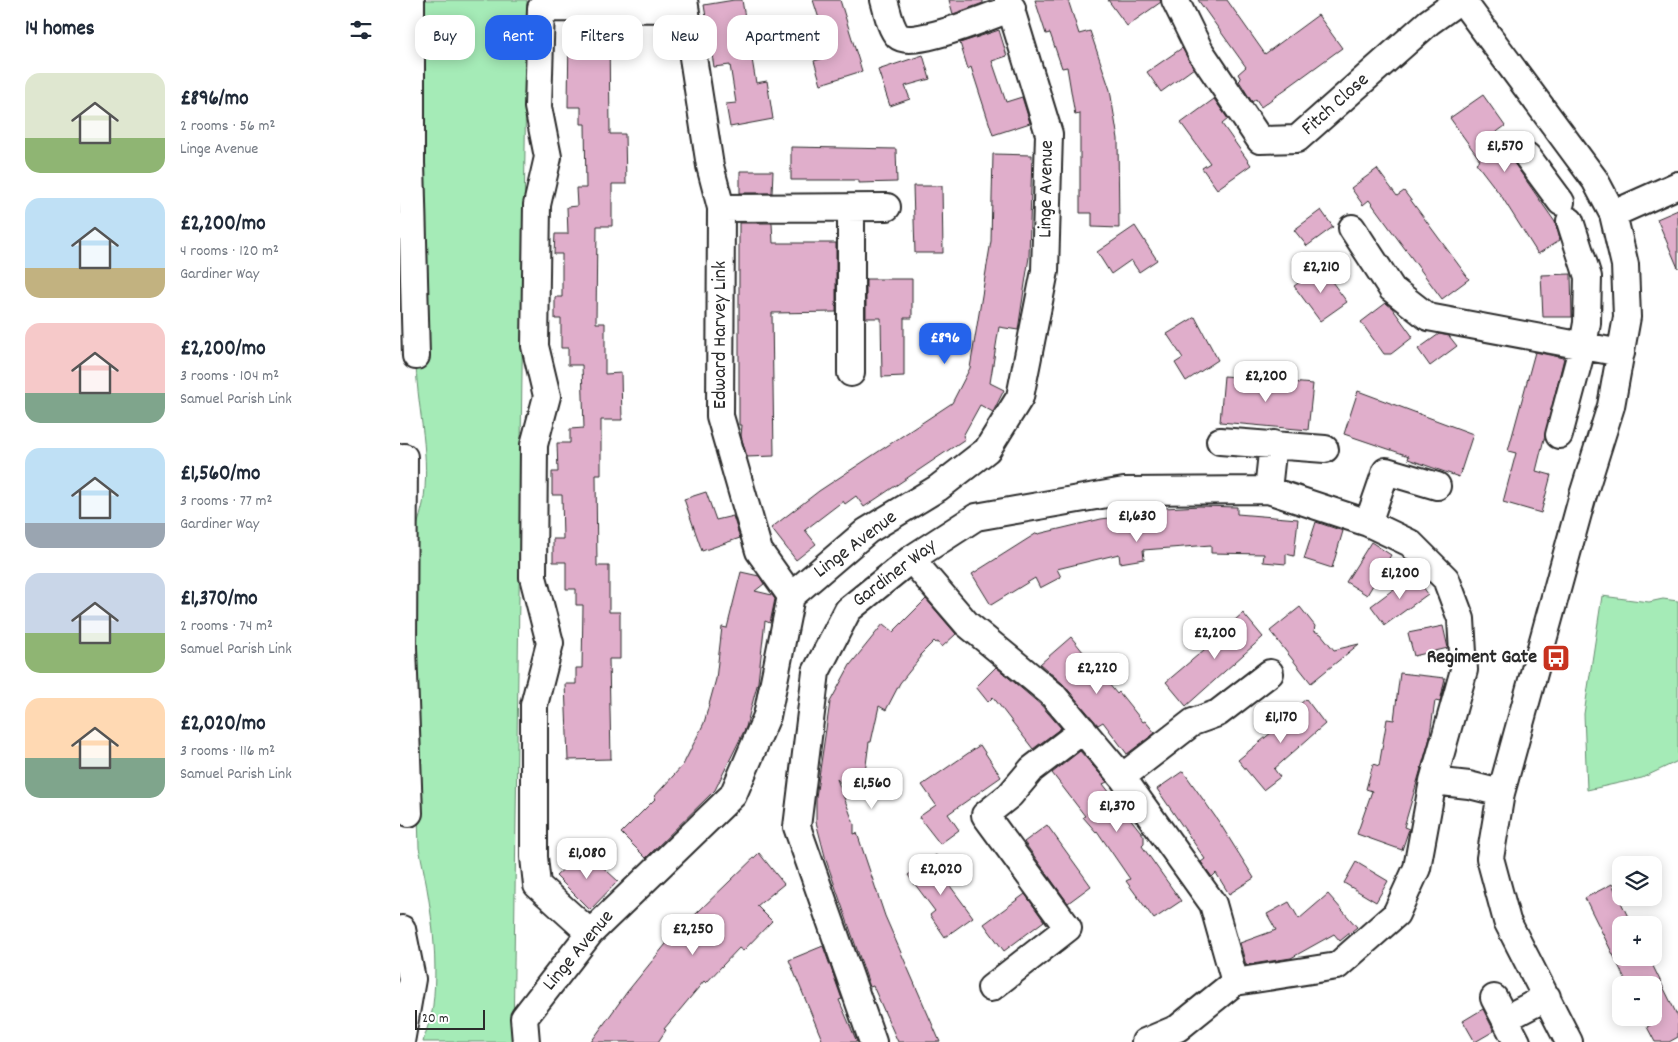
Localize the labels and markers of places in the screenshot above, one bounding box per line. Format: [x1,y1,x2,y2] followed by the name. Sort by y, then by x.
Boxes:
[1464,130,1546,173] pin: £1,570
[1280,252,1362,294] pin: £2,210
[915,322,975,365] pin: £896
[1225,360,1307,403] pin: £2,200
[1096,500,1178,543] pin: £1,630
[1359,558,1441,600] pin: £1,200
[1174,618,1256,660] pin: £2,200
[1541,643,1571,673] bus stop icon: Regiment Gate
[1427,644,1537,672] place label: Regiment Gate
[1056,652,1138,695] pin: £2,220
[1240,702,1322,744] pin: £1,170
[831,768,913,810] pin: £1,560
[1076,790,1158,833] pin: £1,370
[546,838,628,880] pin: £1,080
[900,854,982,896] pin: £2,020
[652,914,734,956] pin: £2,250

